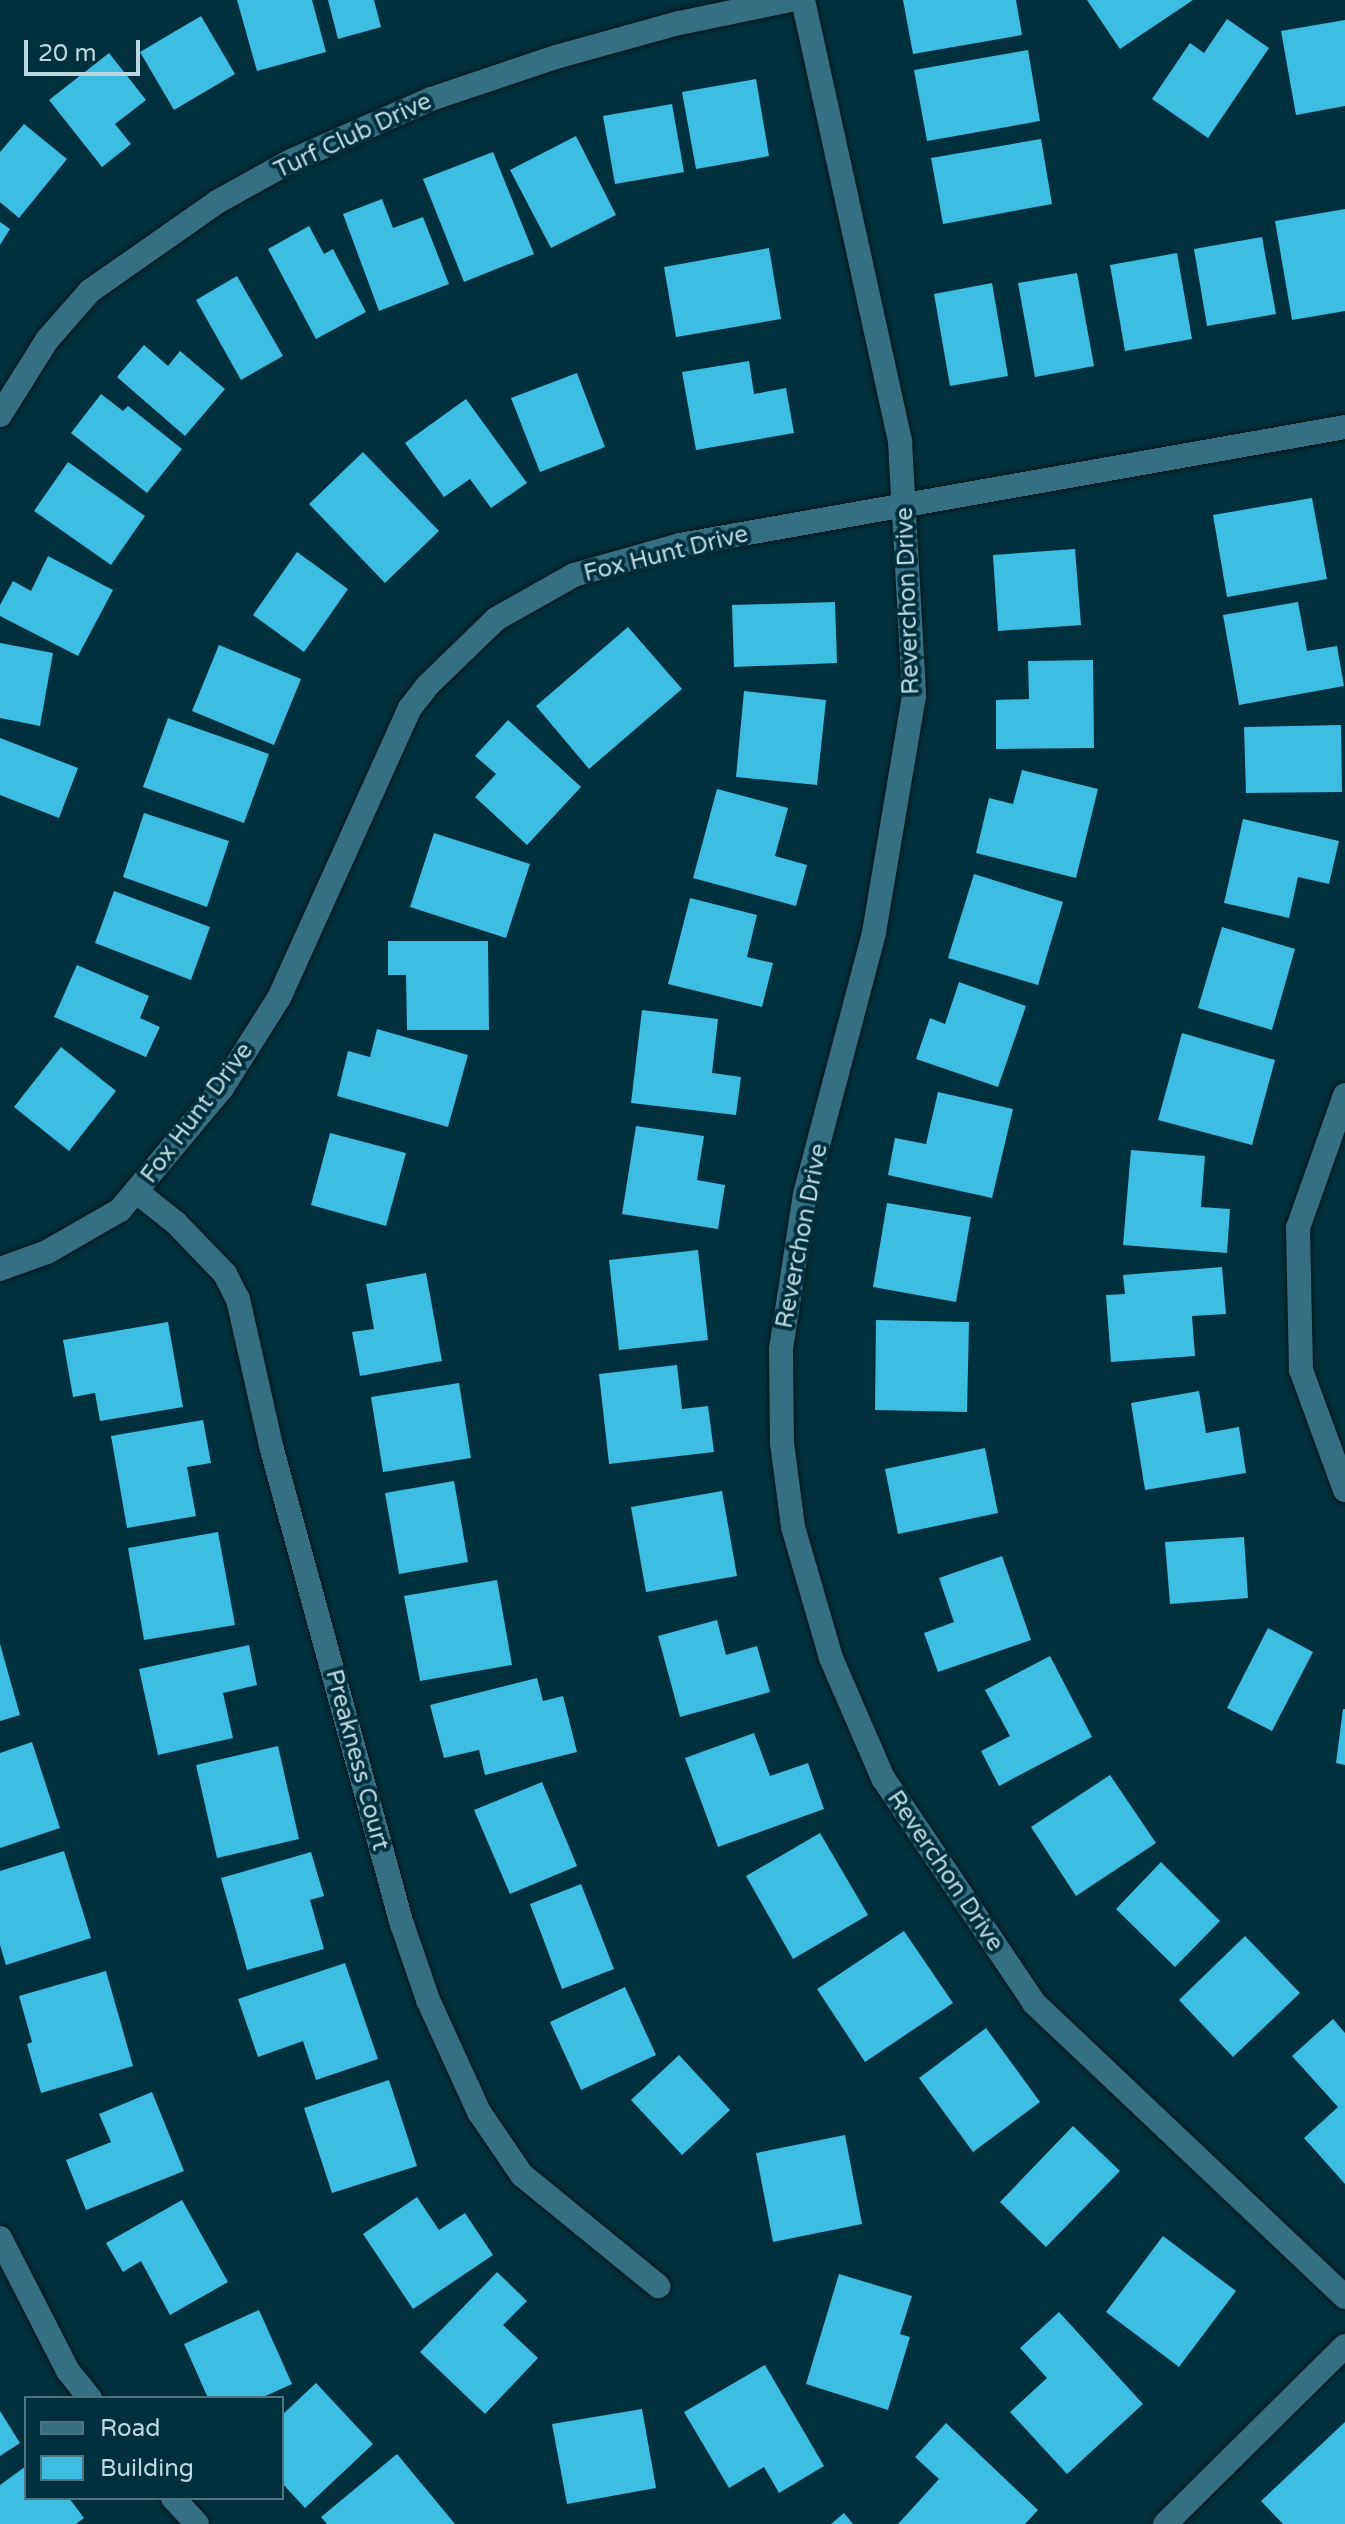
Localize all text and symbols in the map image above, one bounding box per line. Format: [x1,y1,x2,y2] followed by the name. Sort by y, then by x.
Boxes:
[28,24,144,74] scale bar
[38,39,96,68] text: 20 m
[270,87,436,185] street label: Turf Club Drive
[890,507,926,695] street label: Reverchon Drive
[581,520,751,588] street label: Fox Hunt Drive
[135,1037,259,1189] street label: Fox Hunt Drive
[770,1141,834,1331] street label: Reverchon Drive
[319,1666,395,1854] street label: Preakness Court
[881,1785,1009,1957] street label: Reverchon Drive
[24,2396,284,2500] legend
[100,2414,160,2443] text: Road
[100,2454,194,2483] text: Building

